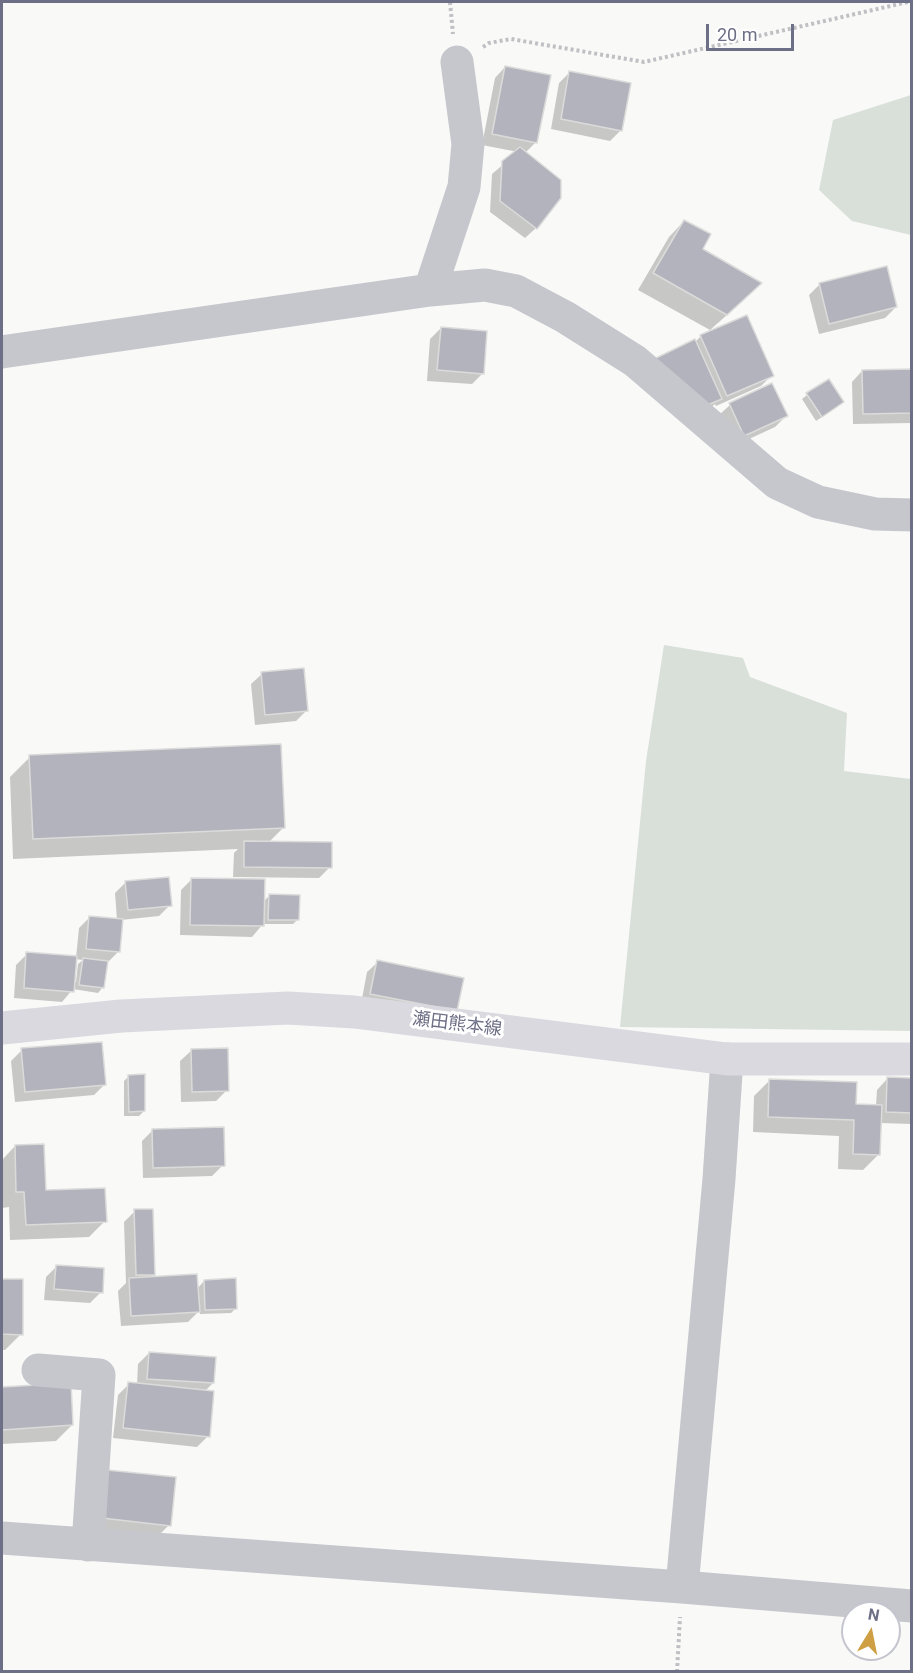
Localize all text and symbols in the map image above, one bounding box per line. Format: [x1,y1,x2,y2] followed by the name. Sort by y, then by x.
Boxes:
[709,12,798,50] scale bar
[717,24,757,45] text: 20 m
[411,1009,503,1041] street label: 瀬田熊本線
[841,1601,901,1661] north arrow
[867,1604,881,1625] text: N

